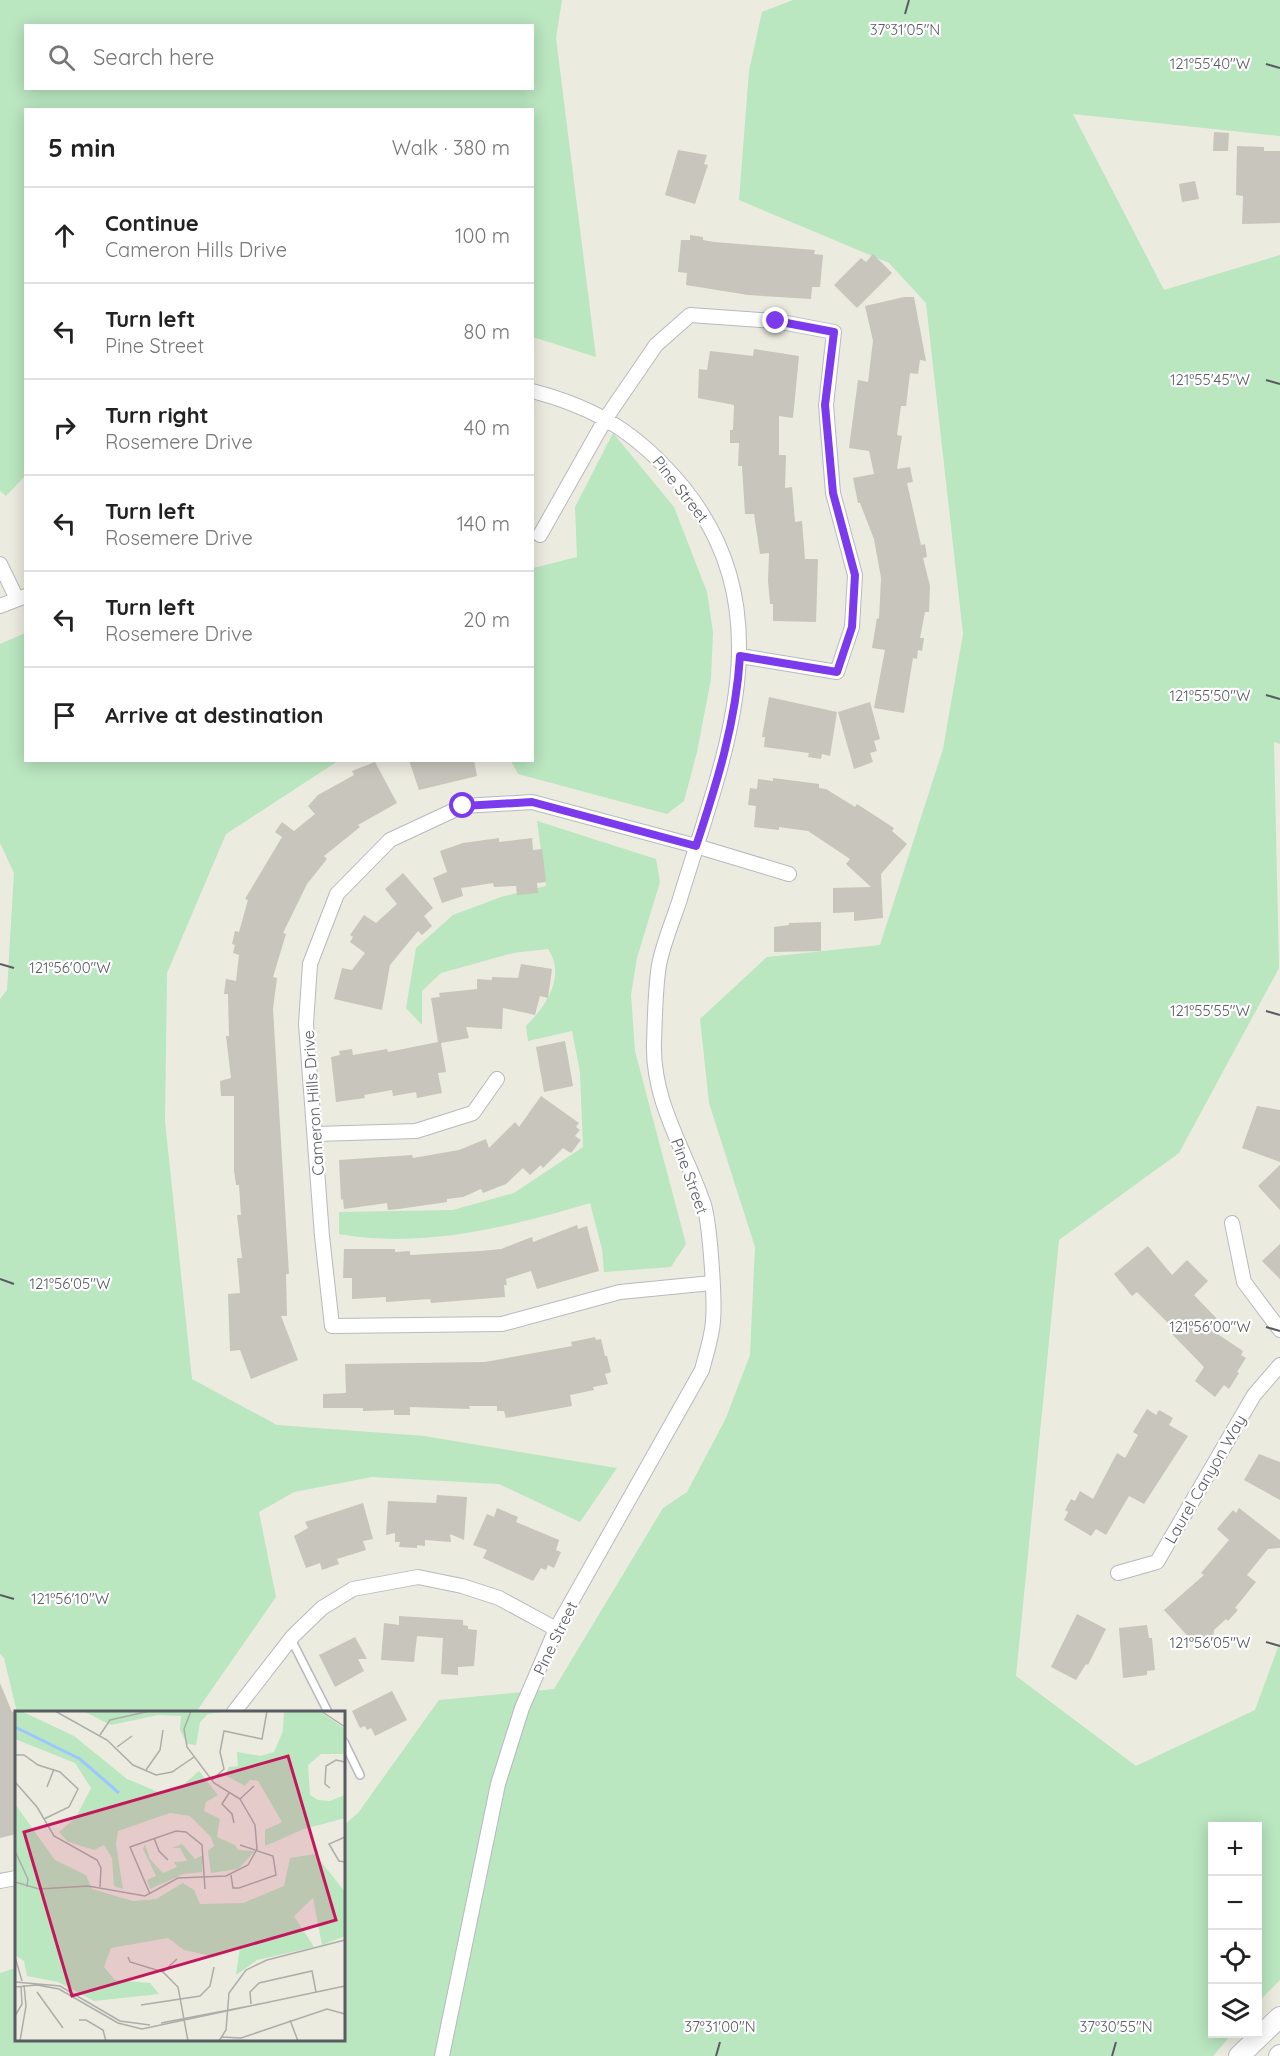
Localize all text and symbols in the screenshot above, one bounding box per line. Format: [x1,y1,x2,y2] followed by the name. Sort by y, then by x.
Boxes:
[870,20,940,39] text: 37°31'05"N
[24,24,534,90] search box
[45,41,78,74] icon: search
[93,43,214,71] text: Search here
[1170,54,1251,73] text: 121°55'40"W
[48,131,116,164] text: 5 min
[392,135,510,160] text: Walk · 380 m
[105,209,199,237] text: Continue
[48,219,81,252] icon: ahead
[455,223,510,248] text: 100 m
[105,237,287,262] text: Cameron Hills Drive
[105,305,195,333] text: Turn left
[762,307,788,333] route end
[48,315,81,348] icon: left
[464,319,510,344] text: 80 m
[105,333,204,358] text: Pine Street
[1170,370,1251,389] text: 121°55'45"W
[105,401,209,429] text: Turn right
[48,411,81,444] icon: right
[464,415,510,440] text: 40 m
[105,429,253,454] text: Rosemere Drive
[649,452,713,526] street label: Pine Street
[105,497,195,525] text: Turn left
[48,507,81,540] icon: left
[457,511,510,536] text: 140 m
[105,525,253,550] text: Rosemere Drive
[105,593,195,621] text: Turn left
[48,603,81,636] icon: left
[463,607,510,632] text: 20 m
[105,621,253,646] text: Rosemere Drive
[1170,686,1251,705] text: 121°55'50"W
[48,699,81,732] icon: arrive
[105,701,323,729] text: Arrive at destination
[449,792,475,818] route start
[29,958,111,977] text: 121°56'00"W
[1170,1001,1251,1020] text: 121°55'55"W
[298,1030,328,1176] street label: Cameron Hills Drive
[667,1135,713,1217] street label: Pine Street
[30,1274,111,1293] text: 121°56'05"W
[1169,1317,1251,1336] text: 121°56'00"W
[1160,1411,1250,1547] street label: Laurel Canyon Way
[31,1589,110,1608] text: 121°56'10"W
[529,1598,581,1678] street label: Pine Street
[1170,1633,1251,1652] text: 121°56'05"W
[15,1711,345,2041] inset map
[1208,1822,1262,2038] map controls
[1208,1822,1262,1876] button: +
[1208,1876,1262,1930] button: −
[1208,1930,1262,1984] button: locate
[1208,1984,1262,2038] button: layers
[684,2017,756,2036] text: 37°31'00"N
[1079,2017,1153,2036] text: 37°30'55"N

